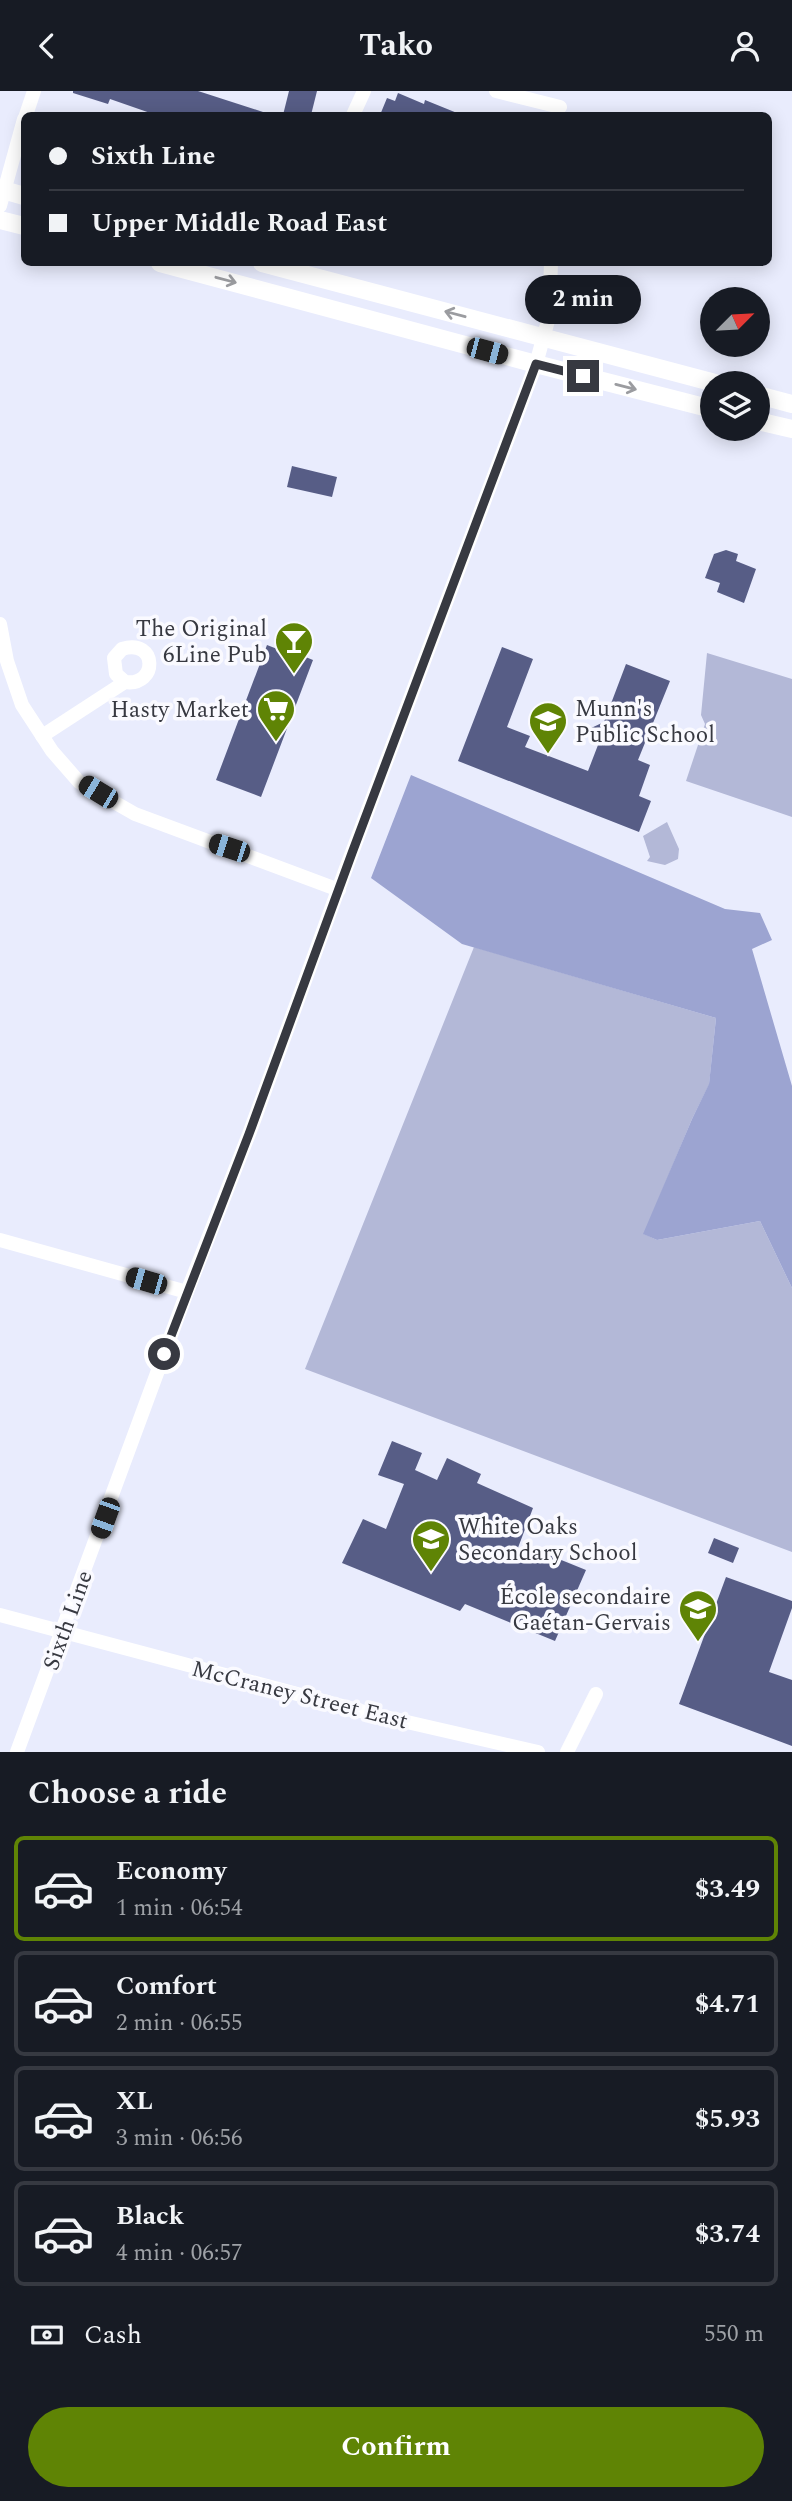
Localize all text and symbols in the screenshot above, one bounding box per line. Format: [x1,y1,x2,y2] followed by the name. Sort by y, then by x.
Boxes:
[359,21,433,70] text: Tako
[28,27,66,65] icon: back
[726,27,764,65] icon: person
[91,136,215,176] text: Sixth Line
[91,203,387,243] text: Upper Middle Road East
[214,274,237,287] one-way arrow
[525,275,641,323] callout: 2 min
[552,282,614,317] text: 2 min
[700,287,770,357] north arrow
[700,287,770,441] map controls
[444,307,466,320] one-way arrow
[464,335,511,367] car
[567,360,599,392] route end
[700,371,770,441] button: layers
[614,381,637,394] one-way arrow
[135,612,267,673] place label: The Original 6Line Pub
[273,620,315,675] bar icon: The Original 6Line Pub
[255,688,297,743] supermarket icon: Hasty Market
[575,692,715,753] place label: Munn's Public School
[110,693,249,728] place label: Hasty Market
[527,700,569,755] school or university icon: Munn's Public School
[75,772,122,812] car
[206,832,253,864] car
[123,1265,170,1297] car
[148,1338,180,1370] route start
[88,1495,123,1541] car
[458,1510,637,1571] place label: White Oaks Secondary School
[410,1518,452,1573] school or university icon: White Oaks Secondary School
[34,1565,103,1676] street label: Sixth Line
[499,1580,671,1641] place label: École secondaire Gaétan-Gervais
[677,1588,719,1643] school or university icon: École secondaire Gaétan-Gervais
[188,1652,412,1739] street label: McCraney Street East
[28,1769,227,1818] text: Choose a ride
[116,1851,226,1891] text: Economy
[32,1857,95,1920] icon: car
[695,1869,760,1909] text: $3.49
[116,1891,243,1926] text: 1 min · 06:54
[116,1966,217,2006] text: Comfort
[32,1972,95,2035] icon: car
[695,1984,760,2024] text: $4.71
[116,2006,243,2041] text: 2 min · 06:55
[116,2081,153,2121] text: XL
[32,2087,95,2150] icon: car
[695,2099,760,2139] text: $5.93
[116,2121,243,2156] text: 3 min · 06:56
[116,2196,184,2236] text: Black
[32,2202,95,2265] icon: car
[695,2214,760,2254] text: $3.74
[116,2236,243,2271] text: 4 min · 06:57
[84,2315,142,2355] text: Cash
[28,2316,66,2354] icon: cash
[704,2317,764,2352] text: 550 m
[28,2407,764,2487] button: Confirm

